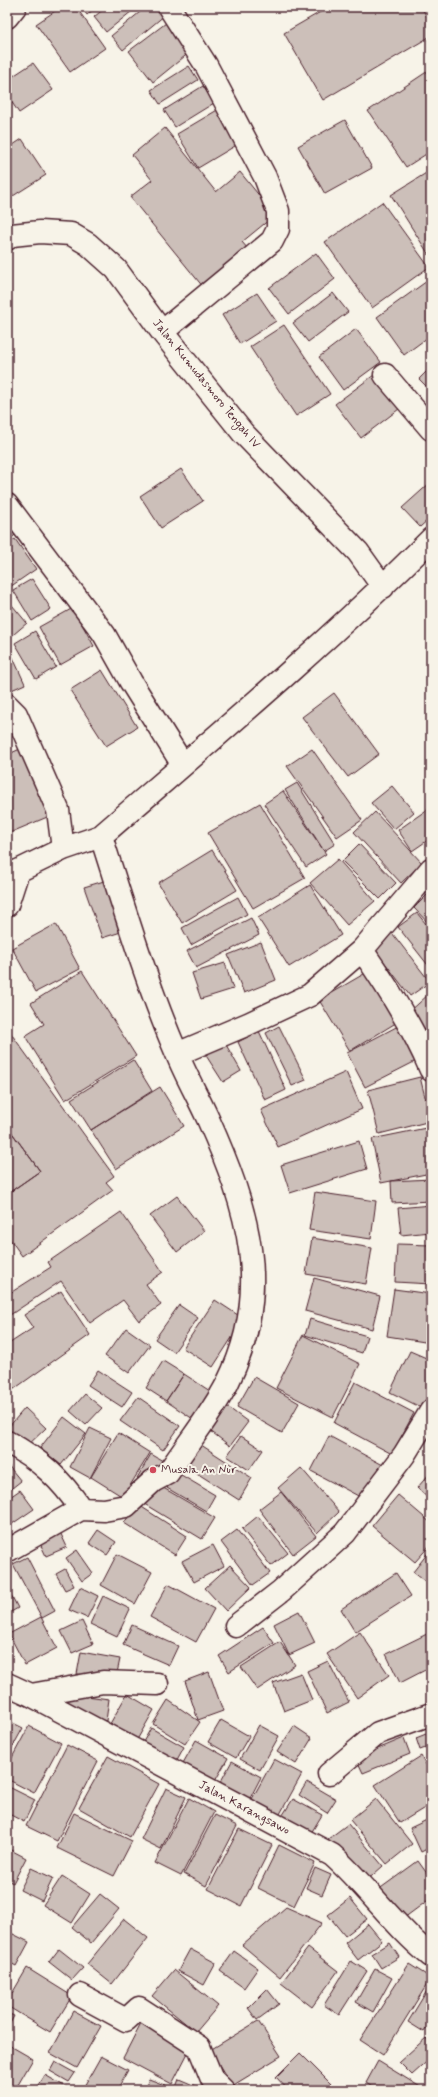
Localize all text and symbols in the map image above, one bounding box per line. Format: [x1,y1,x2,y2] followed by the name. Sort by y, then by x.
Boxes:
[149,316,264,452] street label: Jalan Kumudasmoro Tengah IV
[161,1462,237,1478] place label: Musala An Nur
[148,1465,158,1475] marker: Musala An Nur
[196,1777,293,1839] street label: Jalan Karangsawo

